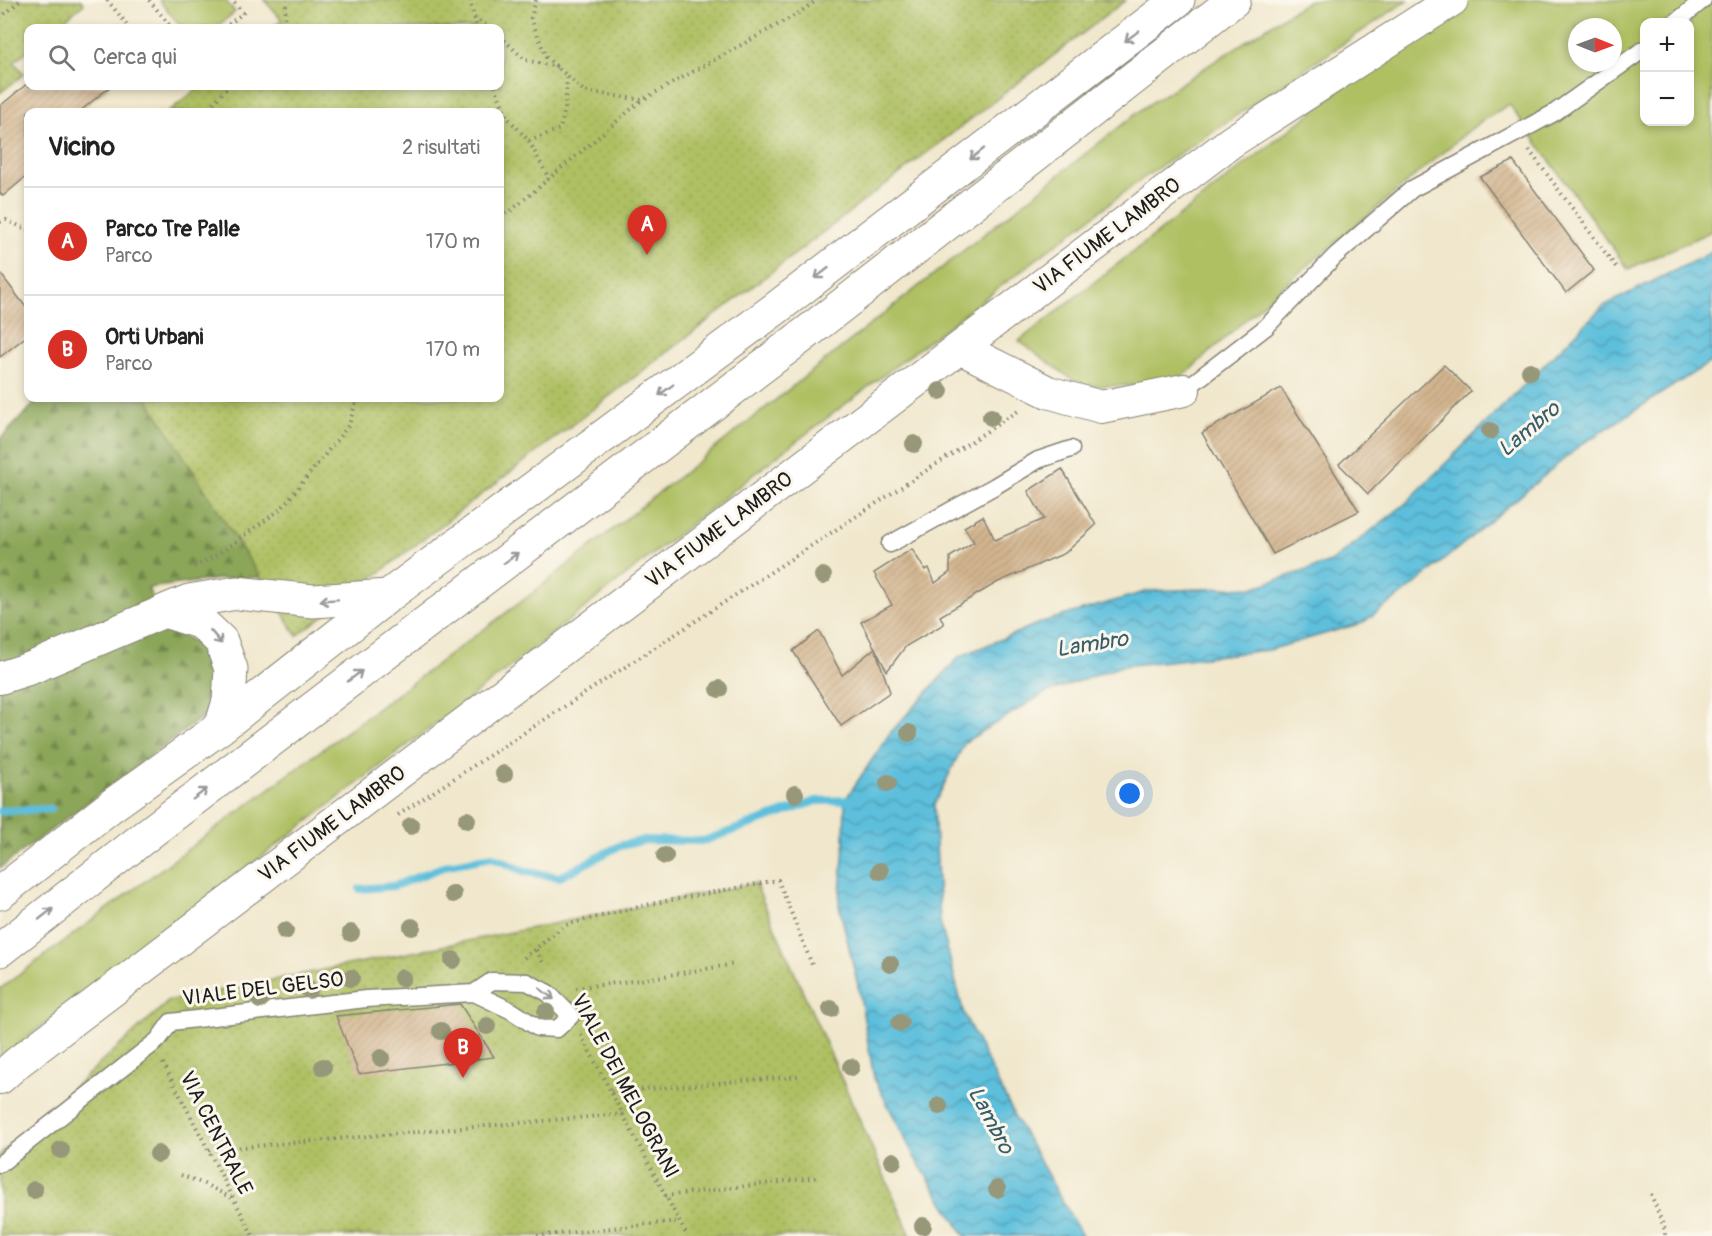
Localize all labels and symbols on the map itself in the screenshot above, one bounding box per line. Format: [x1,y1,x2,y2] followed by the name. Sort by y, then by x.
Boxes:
[1568,18,1622,72] north arrow
[1124,29,1140,42] one-way arrow
[969,147,985,160] one-way arrow
[1028,172,1186,300] street label: VIA FIUME LAMBRO
[628,206,666,255] pin: A
[815,266,831,279] one-way arrow
[659,383,675,396] one-way arrow
[1492,394,1567,463] water label: Lambro
[640,466,798,594] street label: VIA FIUME LAMBRO
[502,552,518,564] one-way arrow
[320,594,340,605] one-way arrow
[1054,624,1132,663] water label: Lambro
[209,629,222,645] one-way arrow
[347,670,363,682] one-way arrow
[253,760,411,888] street label: VIA FIUME LAMBRO
[1115,779,1144,808] your location
[192,788,208,801] one-way arrow
[38,907,54,920] one-way arrow
[181,966,345,1012] street label: VIALE DEL GELSO
[539,987,555,1000] one-way arrow
[565,989,685,1183] street label: VIALE DEI MELOGRANI
[444,1028,482,1078] pin: B
[173,1067,259,1200] street label: VIA CENTRALE
[962,1082,1021,1160] water label: Lambro

